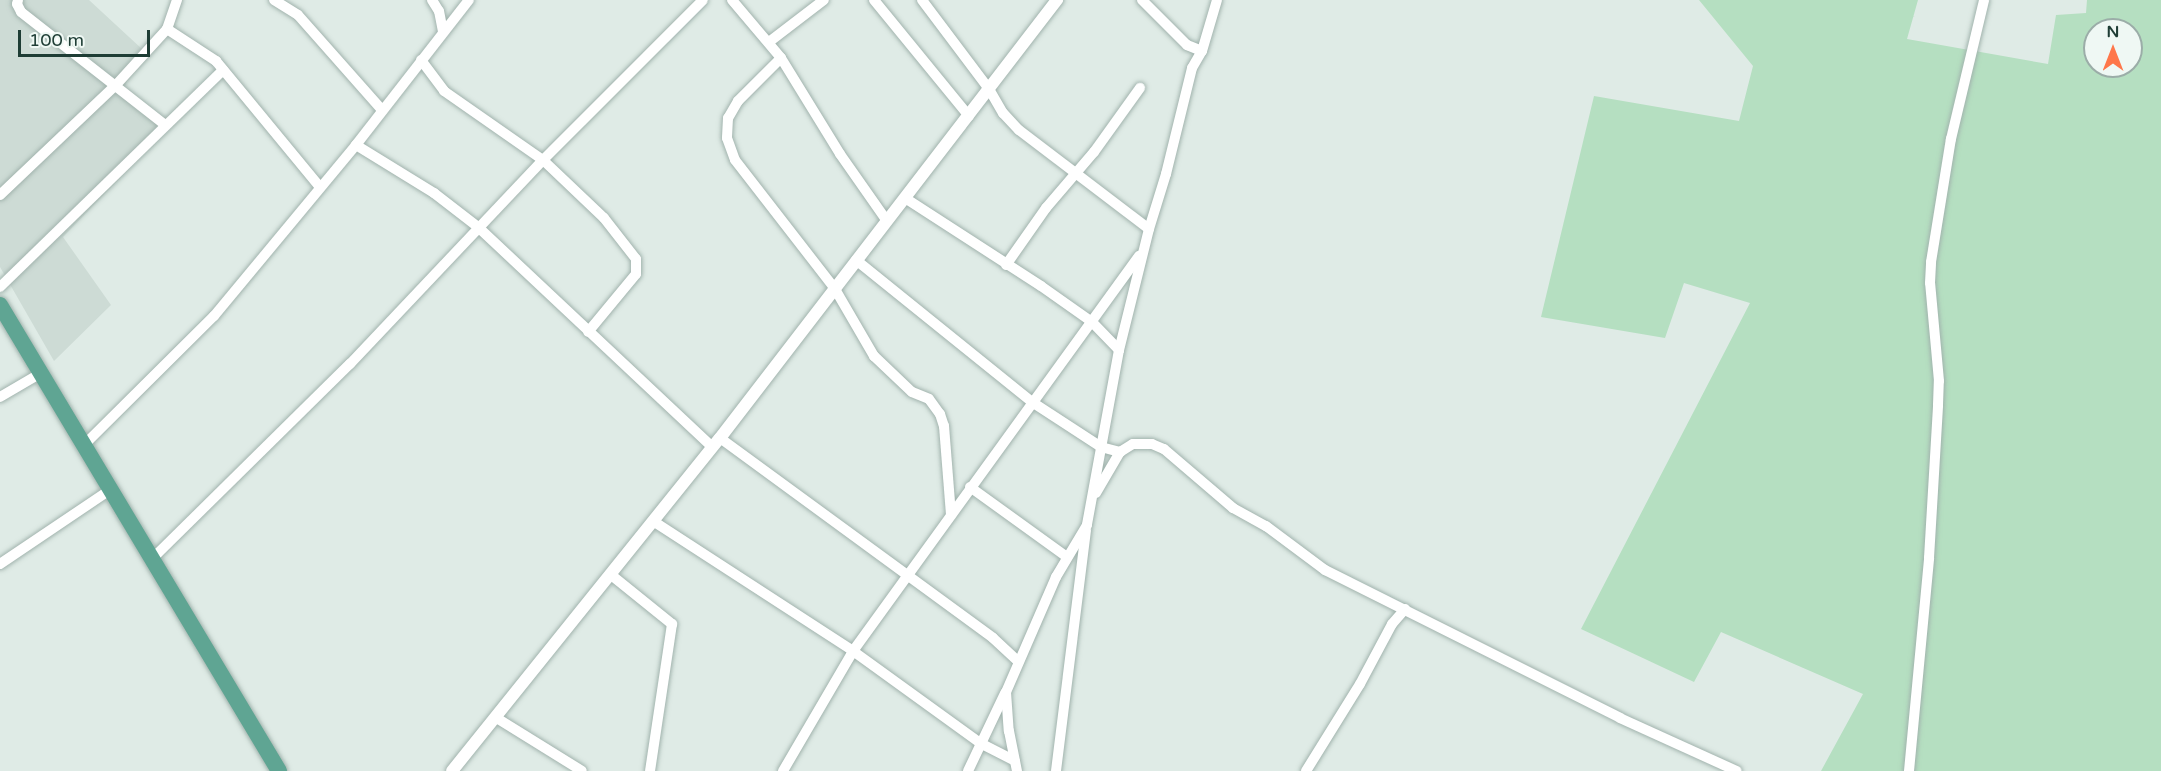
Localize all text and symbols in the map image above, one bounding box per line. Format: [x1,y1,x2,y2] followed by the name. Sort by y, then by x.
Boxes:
[21,18,153,56] scale bar
[2083,18,2143,78] north arrow
[2107,22,2119,42] text: N
[29,29,84,51] text: 100 m

